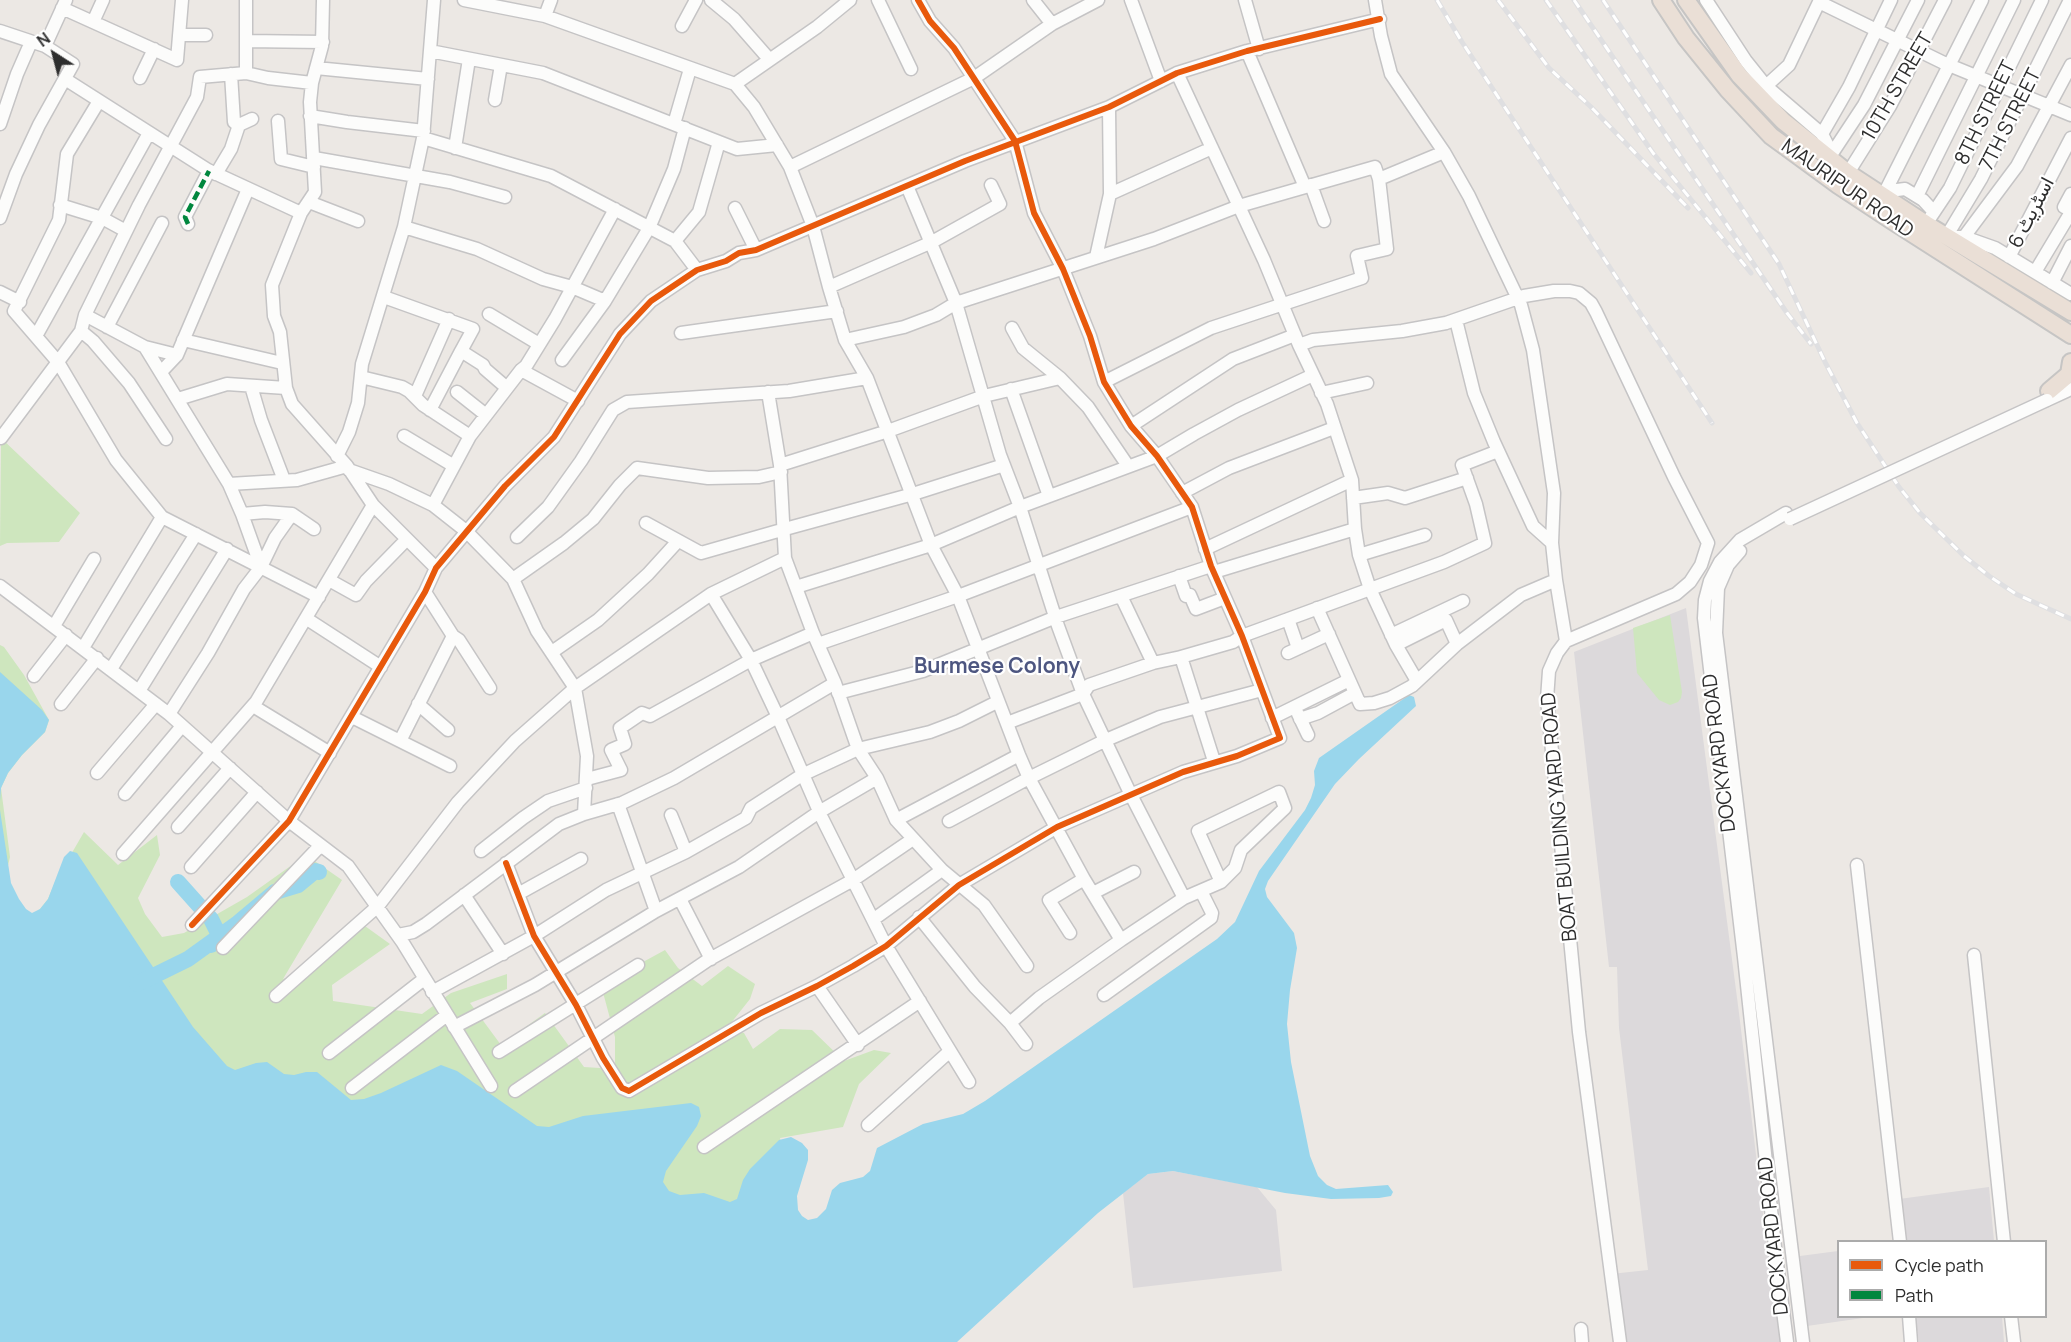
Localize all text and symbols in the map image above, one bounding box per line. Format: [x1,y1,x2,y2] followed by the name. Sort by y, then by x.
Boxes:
[24,24,84,84] north arrow
[32,27,55,52] text: N
[1857,29,1939,145] street label: 10TH STREET
[1950,57,2022,169] street label: 8TH STREET
[1975,65,2047,175] street label: 7TH STREET
[1776,134,1918,244] street label: MAURIPUR ROAD
[2004,174,2060,252] street label: اسٹریٹ 6
[914,654,1080,680] district label: Burmese Colony
[1698,672,1742,834] street label: DOCKYARD ROAD
[1537,691,1583,943] street label: BOAT BUILDING YARD ROAD
[1754,1156,1794,1316] street label: DOCKYARD ROAD
[1837,1240,2047,1318] legend
[1895,1253,1984,1277] text: Cycle path
[1895,1283,1933,1307] text: Path

